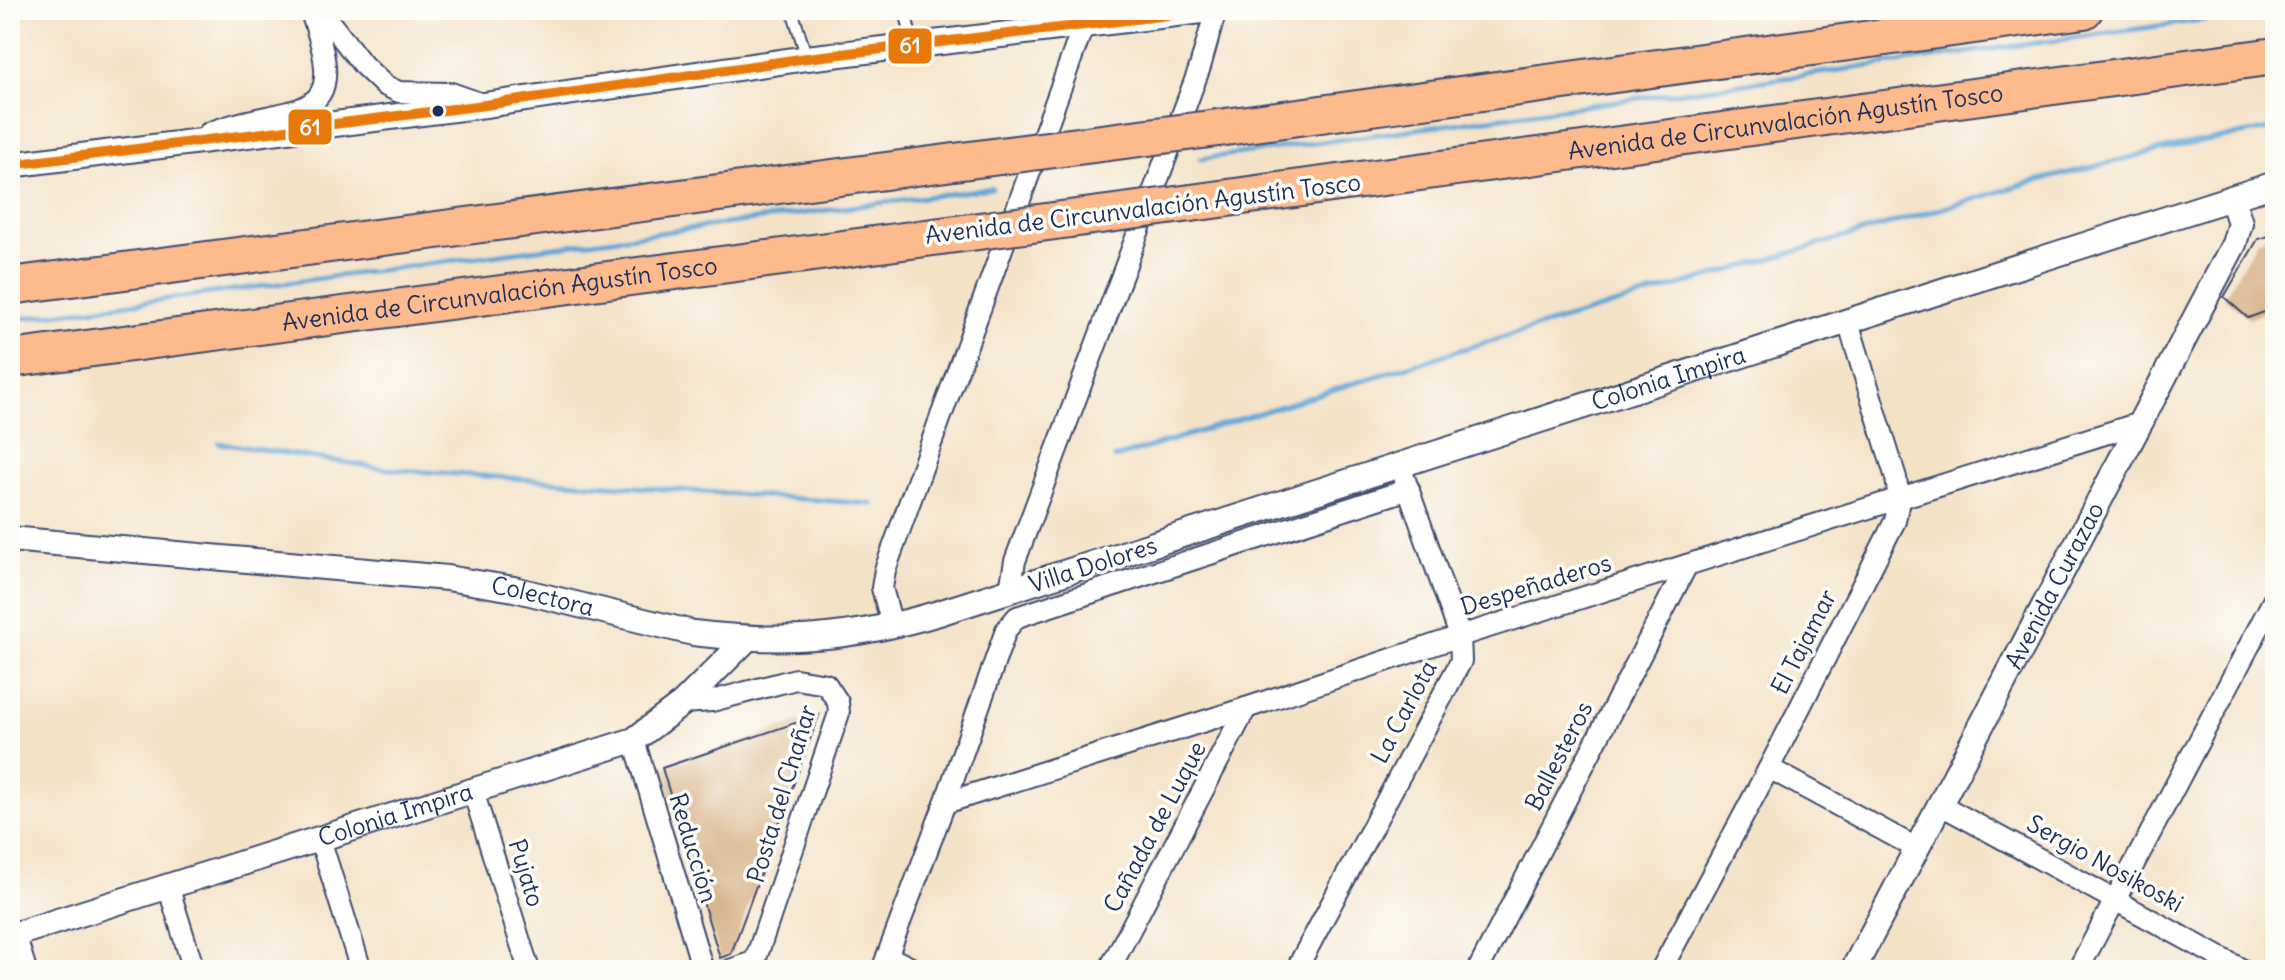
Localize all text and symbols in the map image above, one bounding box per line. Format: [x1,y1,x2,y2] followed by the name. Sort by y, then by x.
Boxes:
[887,27,933,65] line badge: 61
[899,31,921,59] text: 61
[1566,77,2005,166] street label: Avenida de Circunvalación Agustín Tosco
[430,103,446,119] unlabelled marker
[287,108,333,146] line badge: 61
[299,113,321,141] text: 61
[923,166,1362,250] street label: Avenida de Circunvalación Agustín Tosco
[280,250,719,337] street label: Avenida de Circunvalación Agustín Tosco
[1587,339,1749,417] street label: Colonia Impira
[1998,497,2110,674] street label: Avenida Curazao
[1025,529,1160,599] street label: Villa Dolores
[1457,547,1615,621] street label: Despeñaderos
[489,570,597,622] street label: Colectora
[1764,584,1842,699] street label: El Tajamar
[1364,655,1443,768] street label: La Carlota
[1518,696,1598,815] street label: Ballesteros
[740,701,822,886] street label: Posta del Chañar
[1096,736,1212,917] street label: Cañada de Luque
[314,776,476,852] street label: Colonia Impira
[663,789,725,906] street label: Reducción
[2022,808,2189,918] street label: Sergio Nosikoski
[503,835,551,910] street label: Pujato

